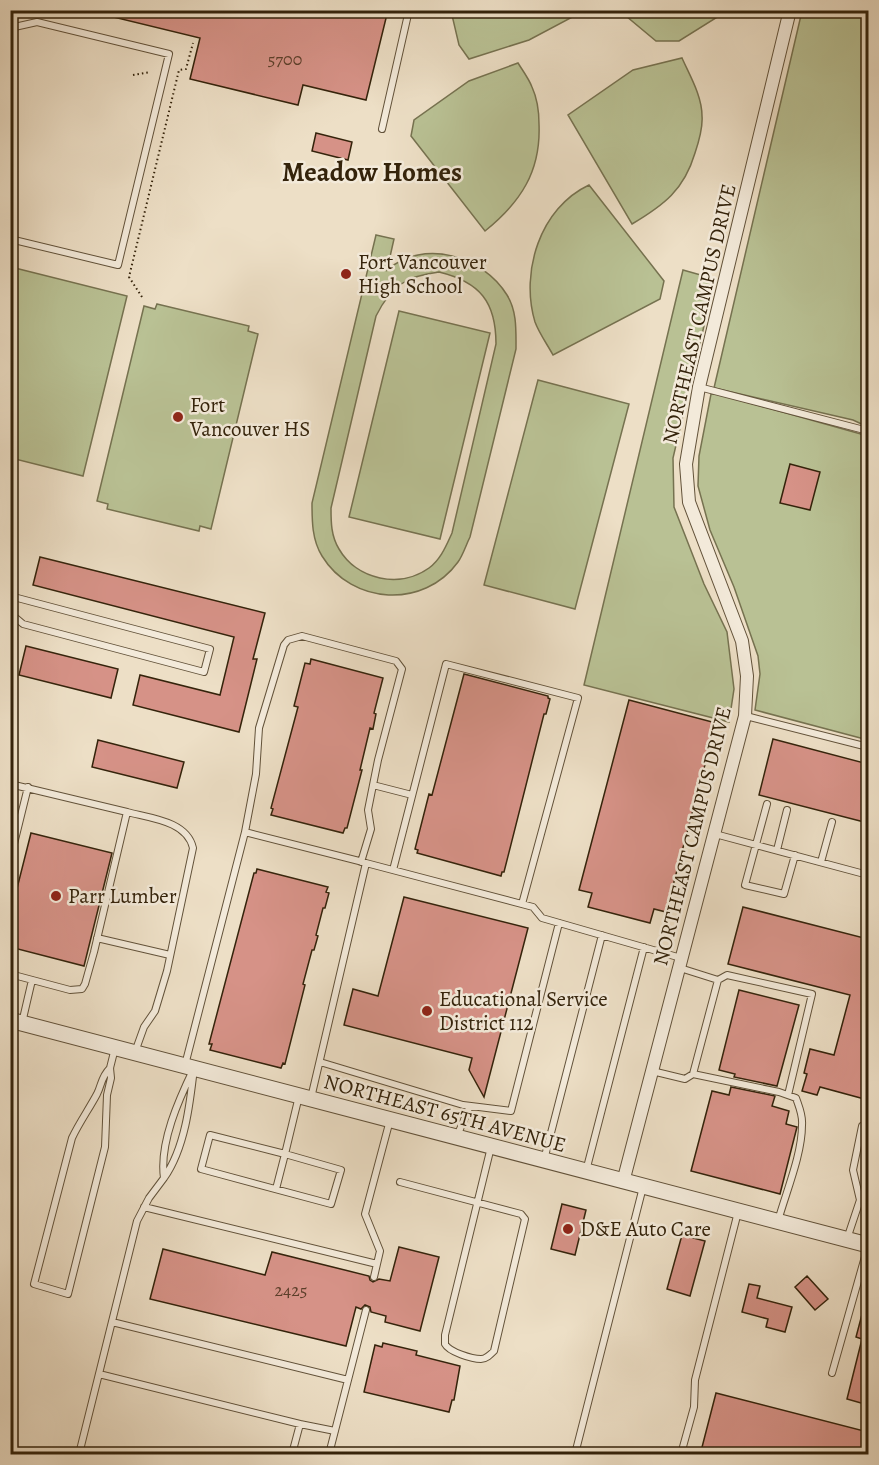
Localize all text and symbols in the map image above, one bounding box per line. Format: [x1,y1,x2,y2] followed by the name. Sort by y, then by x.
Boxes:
[268,47,302,71] house number: 5700
[282,154,462,190] district label: Meadow Homes
[655,181,743,447] street label: NORTHEAST CAMPUS DRIVE
[358,248,487,300] place label: Fort Vancouver High School
[339,267,353,281] marker: Fort Vancouver High School
[189,391,310,443] place label: Fort Vancouver HS
[171,410,185,424] marker: Fort Vancouver HS
[646,704,738,968] street label: NORTHEAST CAMPUS DRIVE
[68,882,177,910] place label: Parr Lumber
[49,889,63,903] marker: Parr Lumber
[439,985,608,1037] place label: Educational Service District 112
[420,1004,434,1018] marker: Educational Service District 112
[321,1067,569,1159] street label: NORTHEAST 65TH AVENUE
[580,1215,711,1243] place label: D&E Auto Care
[561,1222,575,1236] marker: D&E Auto Care
[275,1278,308,1302] house number: 2425

